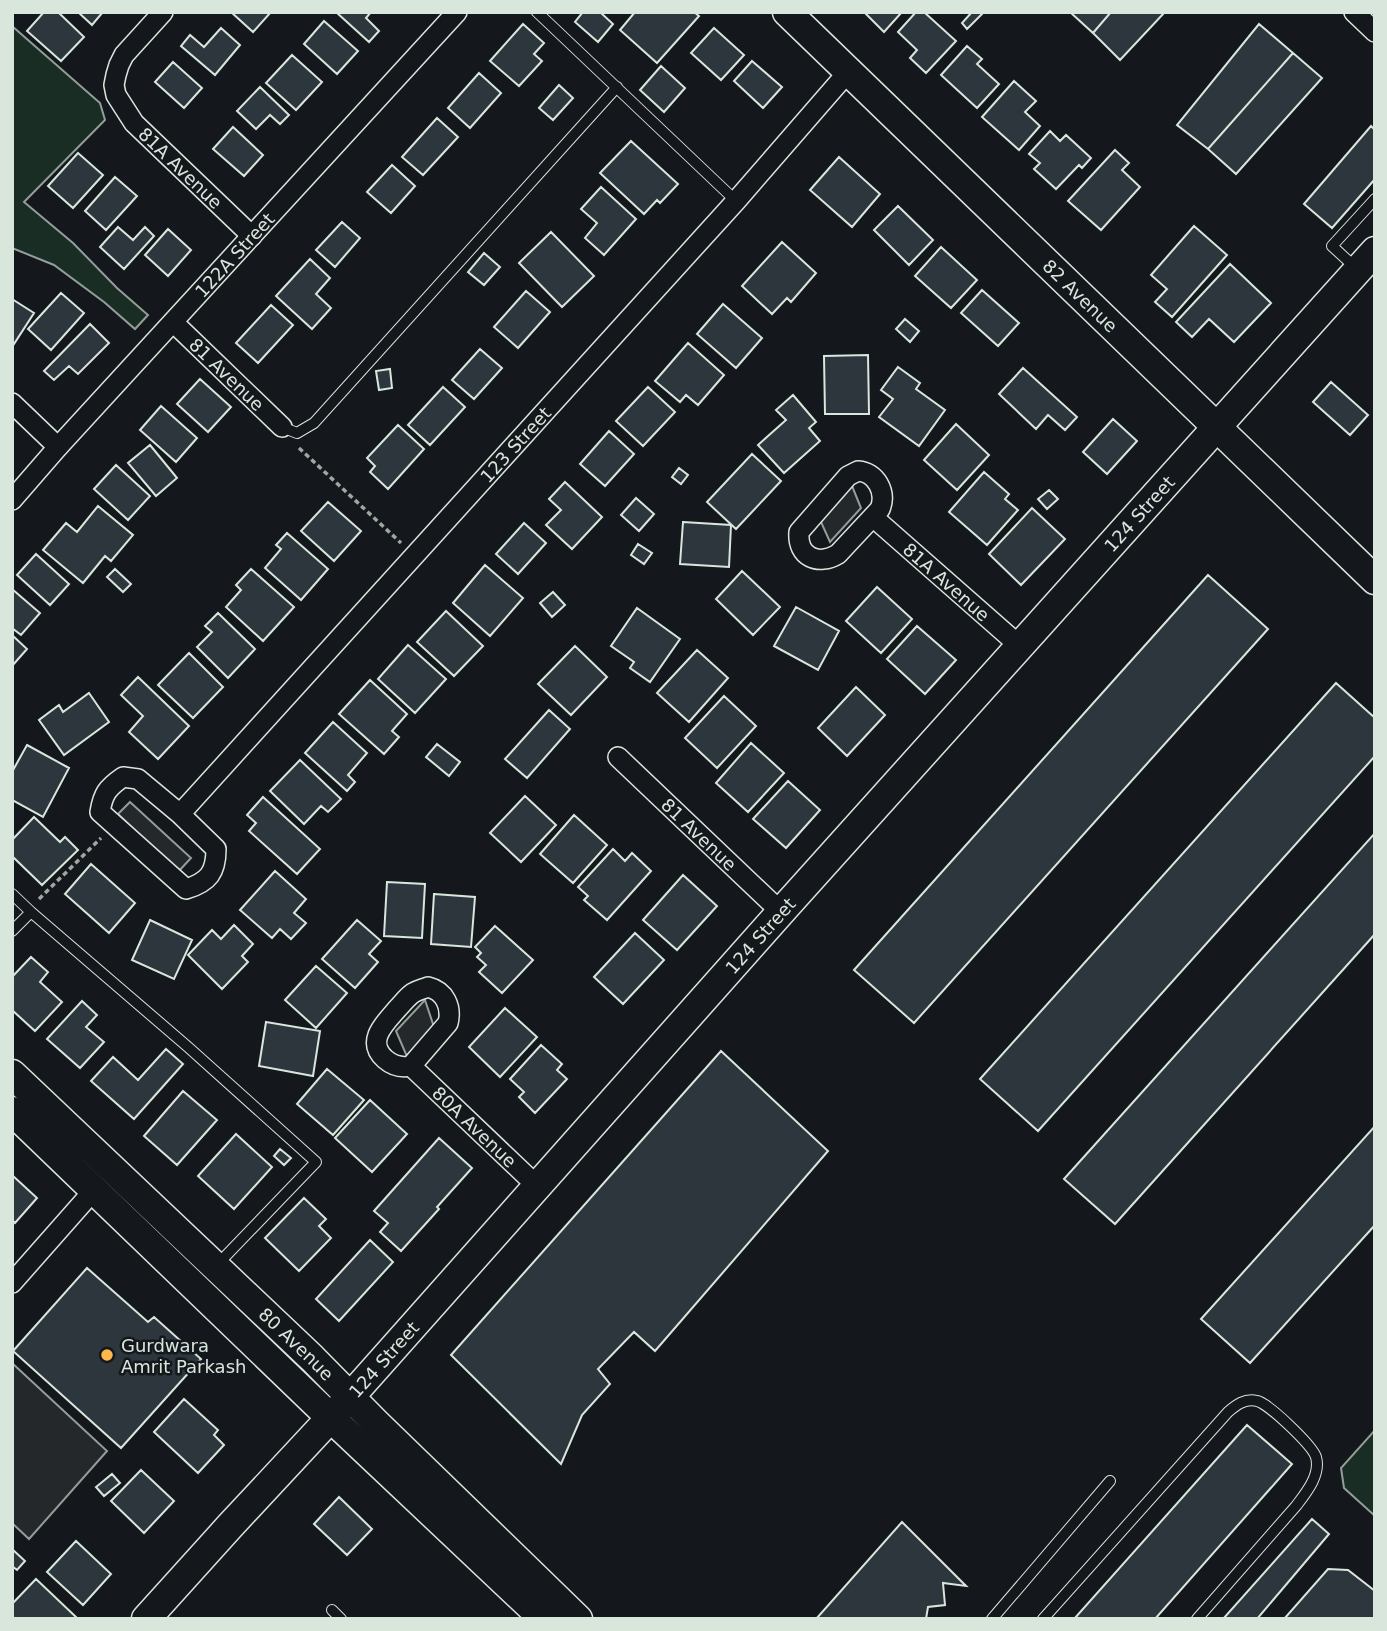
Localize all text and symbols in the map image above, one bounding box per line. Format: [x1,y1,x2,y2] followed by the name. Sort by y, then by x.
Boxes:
[134,123,227,213] street label: 81A Avenue
[190,208,278,301] street label: 122A Street
[1039,255,1122,336] street label: 82 Avenue
[185,333,269,415] street label: 81 Avenue
[476,402,555,487] street label: 123 Street
[1099,471,1179,556] street label: 124 Street
[899,538,994,625] street label: 81A Avenue
[657,794,741,875] street label: 81 Avenue
[721,893,799,978] street label: 124 Street
[428,1082,521,1171] street label: 80A Avenue
[255,1303,338,1384] street label: 80 Avenue
[344,1317,423,1402] street label: 124 Street
[121,1335,246,1377] place label: Gurdwara Amrit Parkash
[99,1347,115,1363] marker: Gurdwara Amrit Parkash

